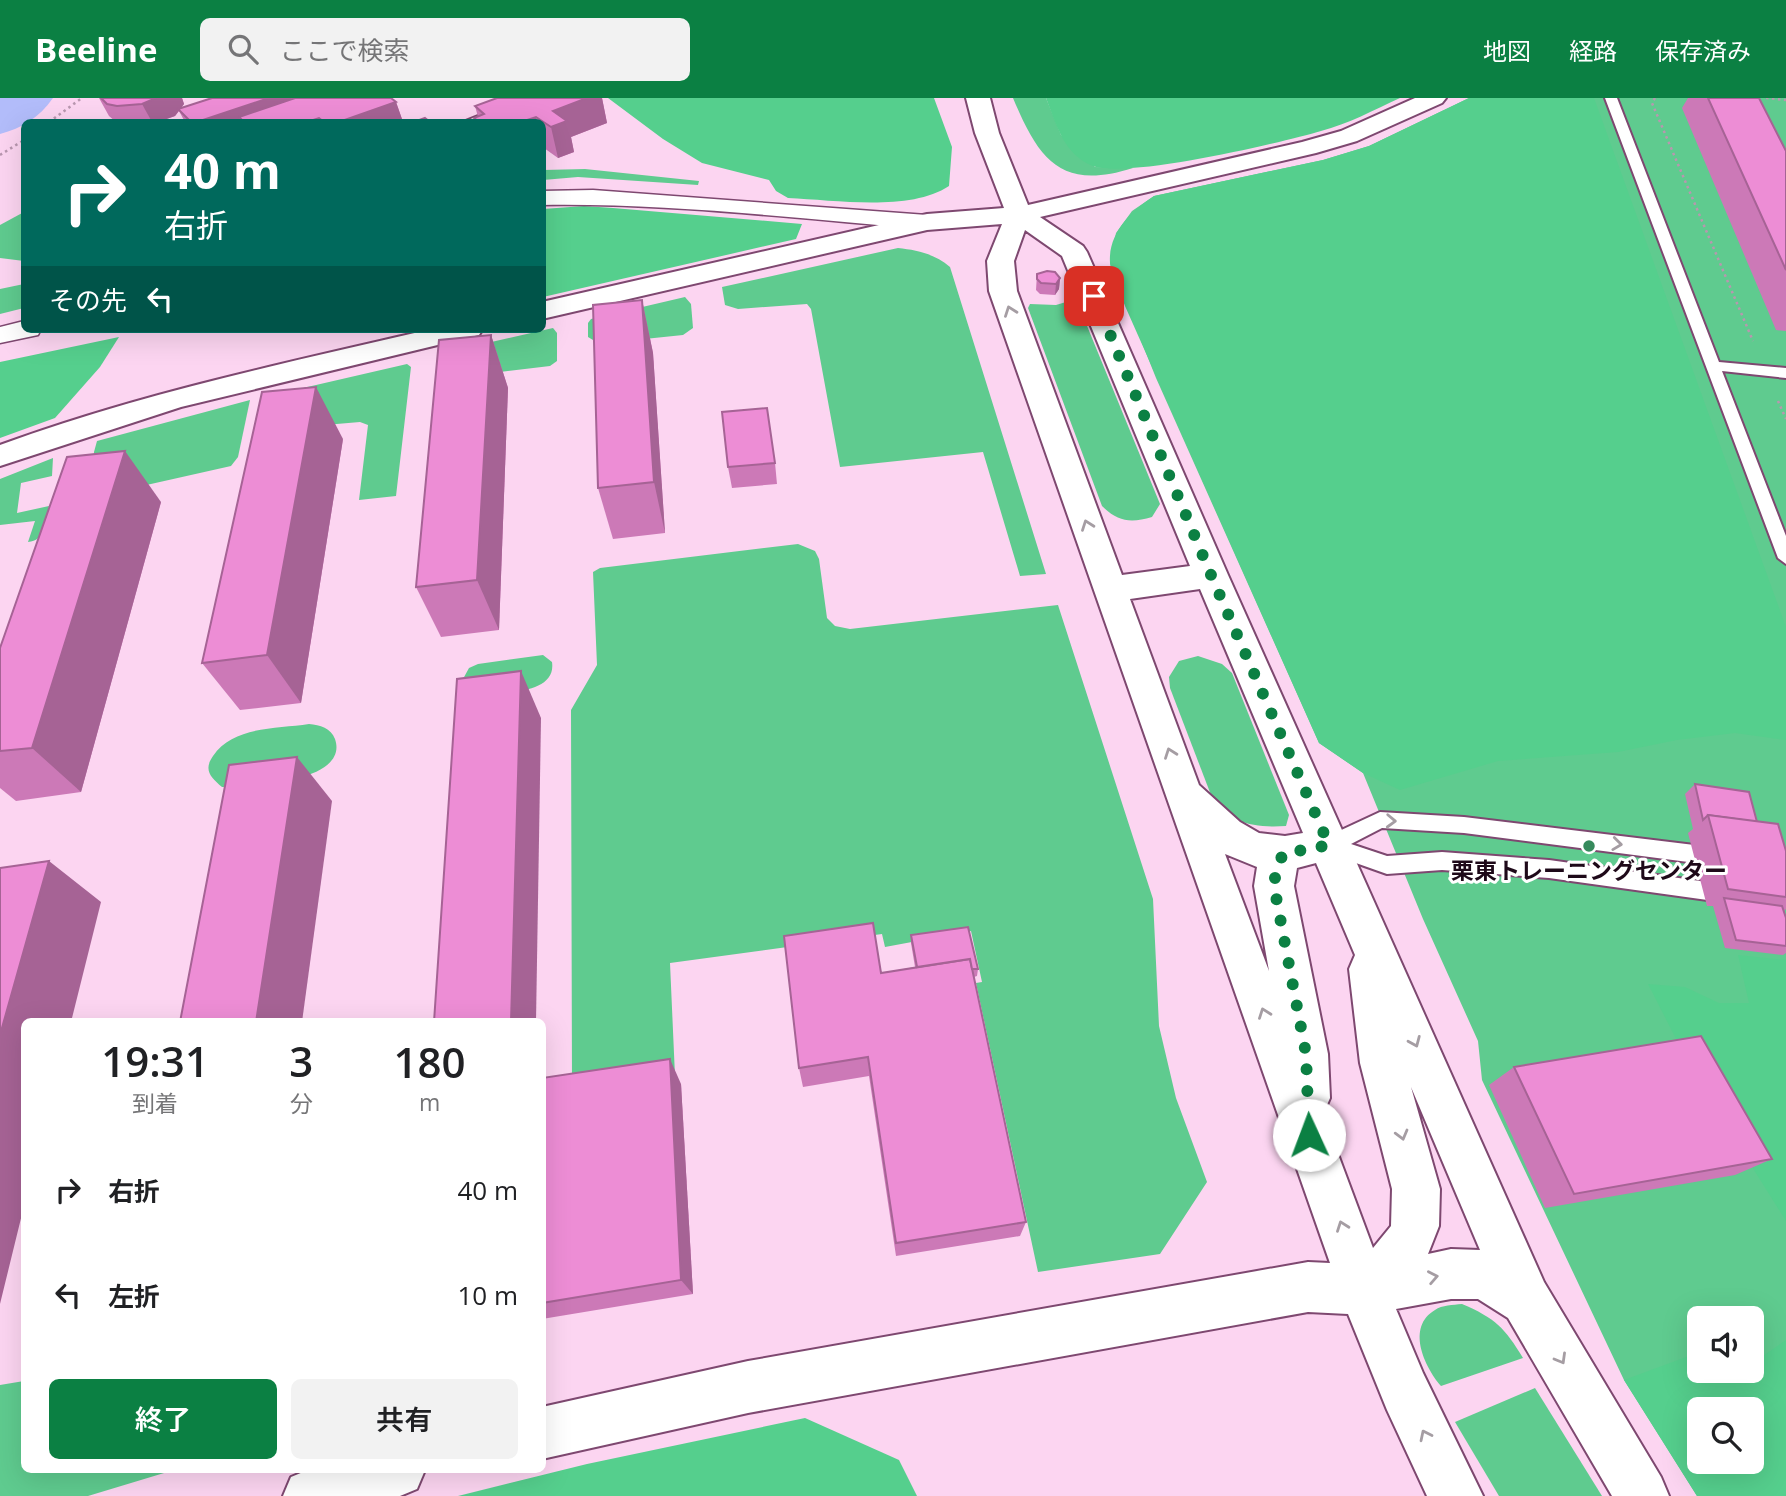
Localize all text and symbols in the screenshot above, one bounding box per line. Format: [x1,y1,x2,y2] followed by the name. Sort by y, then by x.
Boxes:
[200,18,690,81] search box
[35,27,158,72] text: Beeline
[224,30,262,68] icon: search
[280,32,410,68] text: ここで検索
[1483,34,1531,67] text: 地図
[1569,34,1617,67] text: 経路
[1655,34,1751,67] text: 保存済み
[164,137,281,203] text: 40 m
[49,147,140,238] icon: right
[164,203,228,246] text: 右折
[1064,266,1124,326] pin
[1075,277,1113,315] icon: arrive
[141,280,179,318] icon: left
[49,282,127,318] text: その先
[1004,305,1018,317] one-way arrow
[1082,519,1096,531] one-way arrow
[1164,747,1178,759] one-way arrow
[1386,813,1397,828] one-way arrow
[1611,837,1623,852] one-way arrow
[1581,838,1597,854] marker: 栗東トレーニングセンター
[1451,854,1727,886] place label: 栗東トレーニングセンター
[1258,1008,1272,1020] one-way arrow
[101,1032,209,1089] text: 19:31
[289,1032,313,1089] text: 3
[394,1033,466,1090] text: 180
[1407,1035,1421,1047] one-way arrow
[419,1086,440,1118] text: m
[132,1087,178,1119] text: 到着
[290,1087,313,1119] text: 分
[1272,1098,1346,1172] position arrow
[1394,1128,1408,1140] one-way arrow
[49,1171,87,1209] icon: right
[457,1172,518,1208] text: 40 m
[108,1173,160,1209] text: 右折
[1337,1221,1351,1233] one-way arrow
[1427,1271,1439,1286] one-way arrow
[49,1276,87,1314] icon: left
[457,1277,518,1313] text: 10 m
[108,1278,160,1314] text: 左折
[1687,1306,1764,1474] map controls
[1687,1306,1764,1383] button: sound
[1552,1351,1565,1364] one-way arrow
[49,1379,277,1459] button: 終了
[291,1379,518,1459] button: 共有
[1687,1397,1764,1474] button: search
[1419,1430,1433,1442] one-way arrow

